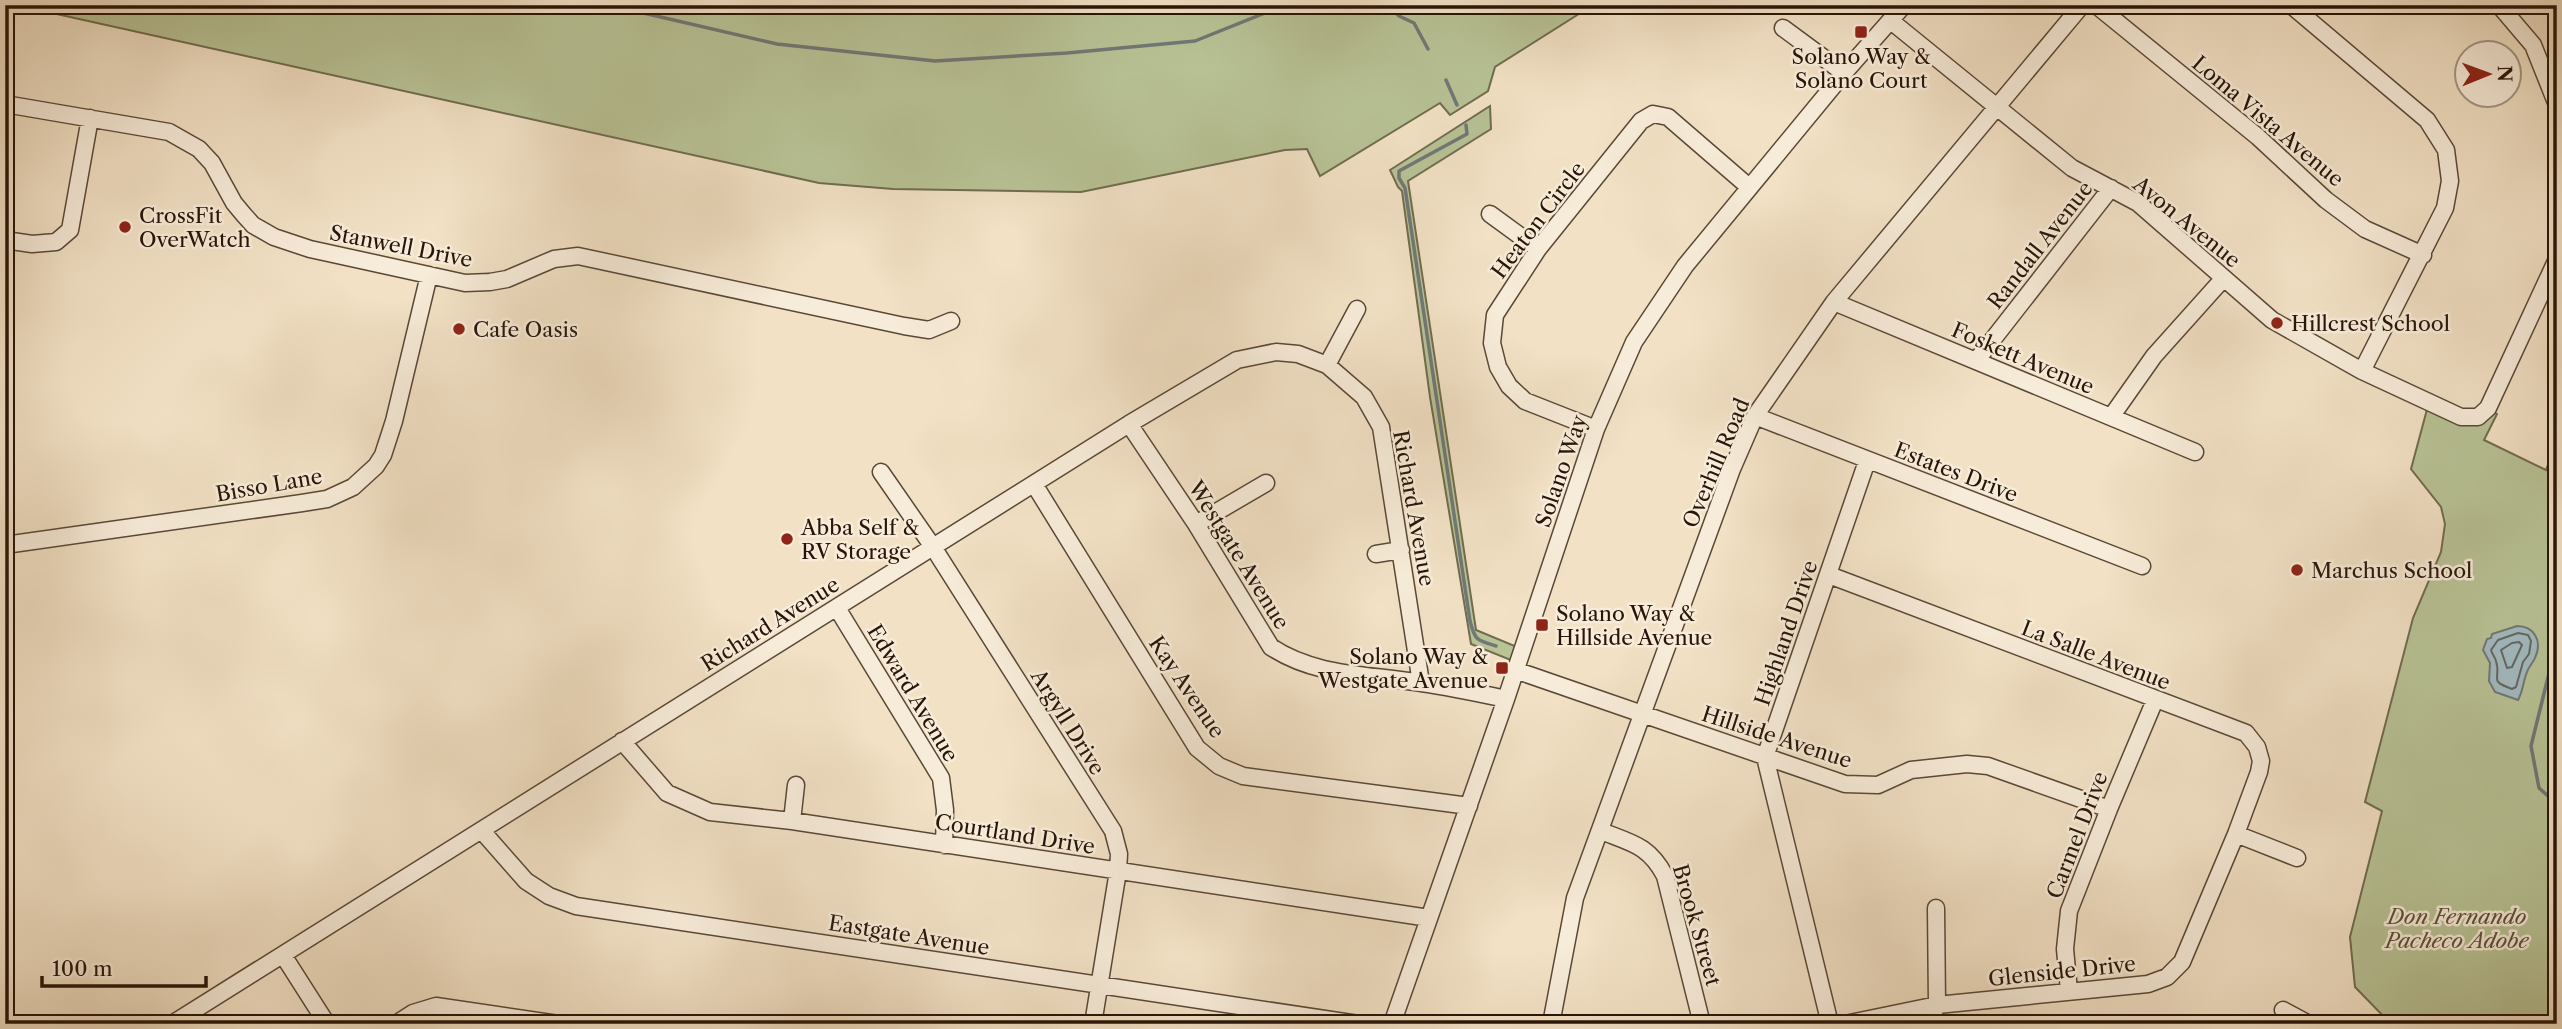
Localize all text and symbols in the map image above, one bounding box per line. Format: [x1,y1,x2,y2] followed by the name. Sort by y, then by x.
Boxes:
[1853,24,1869,40] marker: Solano Way & Solano Court
[2454,38,2524,108] north arrow
[1792,44,1930,93] place label: Solano Way & Solano Court
[2187,50,2349,192] street label: Loma Vista Avenue
[2493,65,2516,82] text: N
[1486,157,1590,283] street label: Heaton Circle
[2128,171,2246,273] street label: Avon Avenue
[1982,176,2098,314] street label: Randall Avenue
[139,203,251,252] place label: CrossFit OverWatch
[117,219,133,235] marker: CrossFit OverWatch
[327,220,475,272] street label: Stanwell Drive
[2291,311,2450,336] place label: Hillcrest School
[2269,315,2285,331] marker: Hillcrest School
[473,317,578,342] place label: Cafe Oasis
[1948,317,2098,399] street label: Foskett Avenue
[451,321,467,337] marker: Cafe Oasis
[1677,394,1755,532] street label: Overhill Road
[1530,411,1592,530] street label: Solano Way
[1388,428,1440,588] street label: Richard Avenue
[1891,437,2021,507] street label: Estates Drive
[214,463,324,507] street label: Bisso Lane
[1183,475,1295,634] street label: Westgate Avenue
[800,515,919,564] place label: Abba Self & RV Storage
[779,531,795,547] marker: Abba Self & RV Storage
[1749,557,1823,709] street label: Highland Drive
[2311,558,2472,583] place label: Marchus School
[2289,562,2305,578] marker: Marchus School
[696,572,844,676] street label: Richard Avenue
[1556,601,1712,650] place label: Solano Way & Hillside Avenue
[2018,615,2174,695] street label: La Salle Avenue
[1534,617,1550,633] marker: Solano Way & Hillside Avenue
[862,620,964,766] street label: Edward Avenue
[1144,631,1230,743] street label: Kay Avenue
[1317,644,1488,693] place label: Solano Way & Westgate Avenue
[1494,660,1510,676] marker: Solano Way & Westgate Avenue
[1025,664,1110,779] street label: Argyll Drive
[1699,701,1855,773] street label: Hillside Avenue
[2041,768,2113,902] street label: Carmel Drive
[933,809,1097,859] street label: Courtland Drive
[1668,861,1727,989] street label: Brook Street
[2383,904,2530,953] park label: Don Fernando Pacheco Adobe
[827,910,991,960] street label: Eastgate Avenue
[42,945,206,989] scale bar
[1987,951,2137,991] street label: Glenside Drive
[52,956,113,981] text: 100 m

